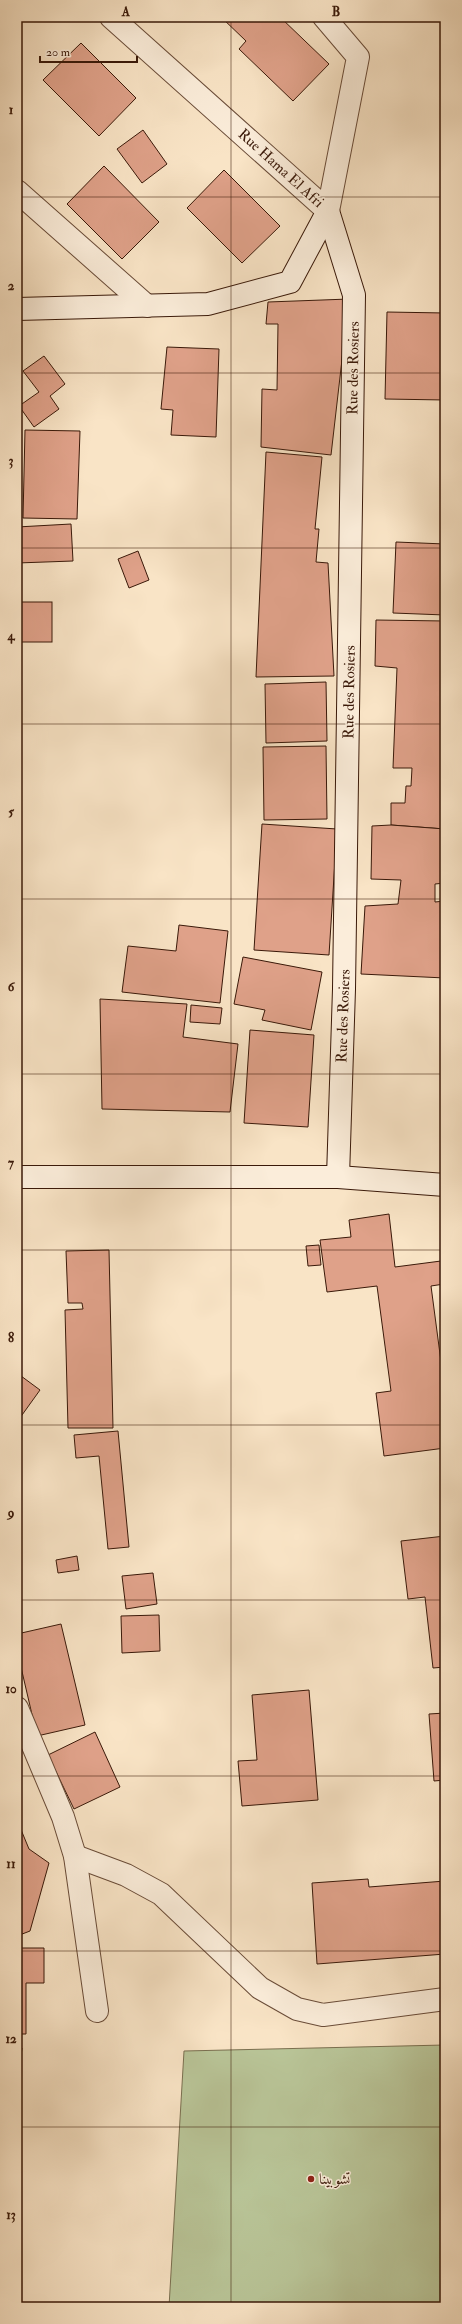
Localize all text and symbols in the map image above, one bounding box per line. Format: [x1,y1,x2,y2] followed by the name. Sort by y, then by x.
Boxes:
[121,4,131,20] text: A
[332,4,340,20] text: B
[40,38,137,64] scale bar
[46,45,71,60] text: 20 m
[9,102,14,118] text: 1
[234,125,328,212] street label: Rue Hama El Afri
[8,278,15,294] text: 2
[343,321,364,415] street label: Rue des Rosiers
[9,453,14,469] text: 3
[6,628,15,644] text: 4
[339,645,360,739] street label: Rue des Rosiers
[8,804,14,820] text: 5
[332,969,355,1063] street label: Rue des Rosiers
[8,979,16,995] text: 6
[8,1155,15,1171] text: 7
[8,1330,14,1346] text: 8
[6,1505,15,1521] text: 9
[5,1681,17,1697] text: 10
[6,1856,16,1872] text: 11
[5,2031,17,2047] text: 12
[319,2170,350,2189] place label: تشوبينا
[306,2174,316,2184] marker: تشوبينا
[6,2207,16,2223] text: 13

